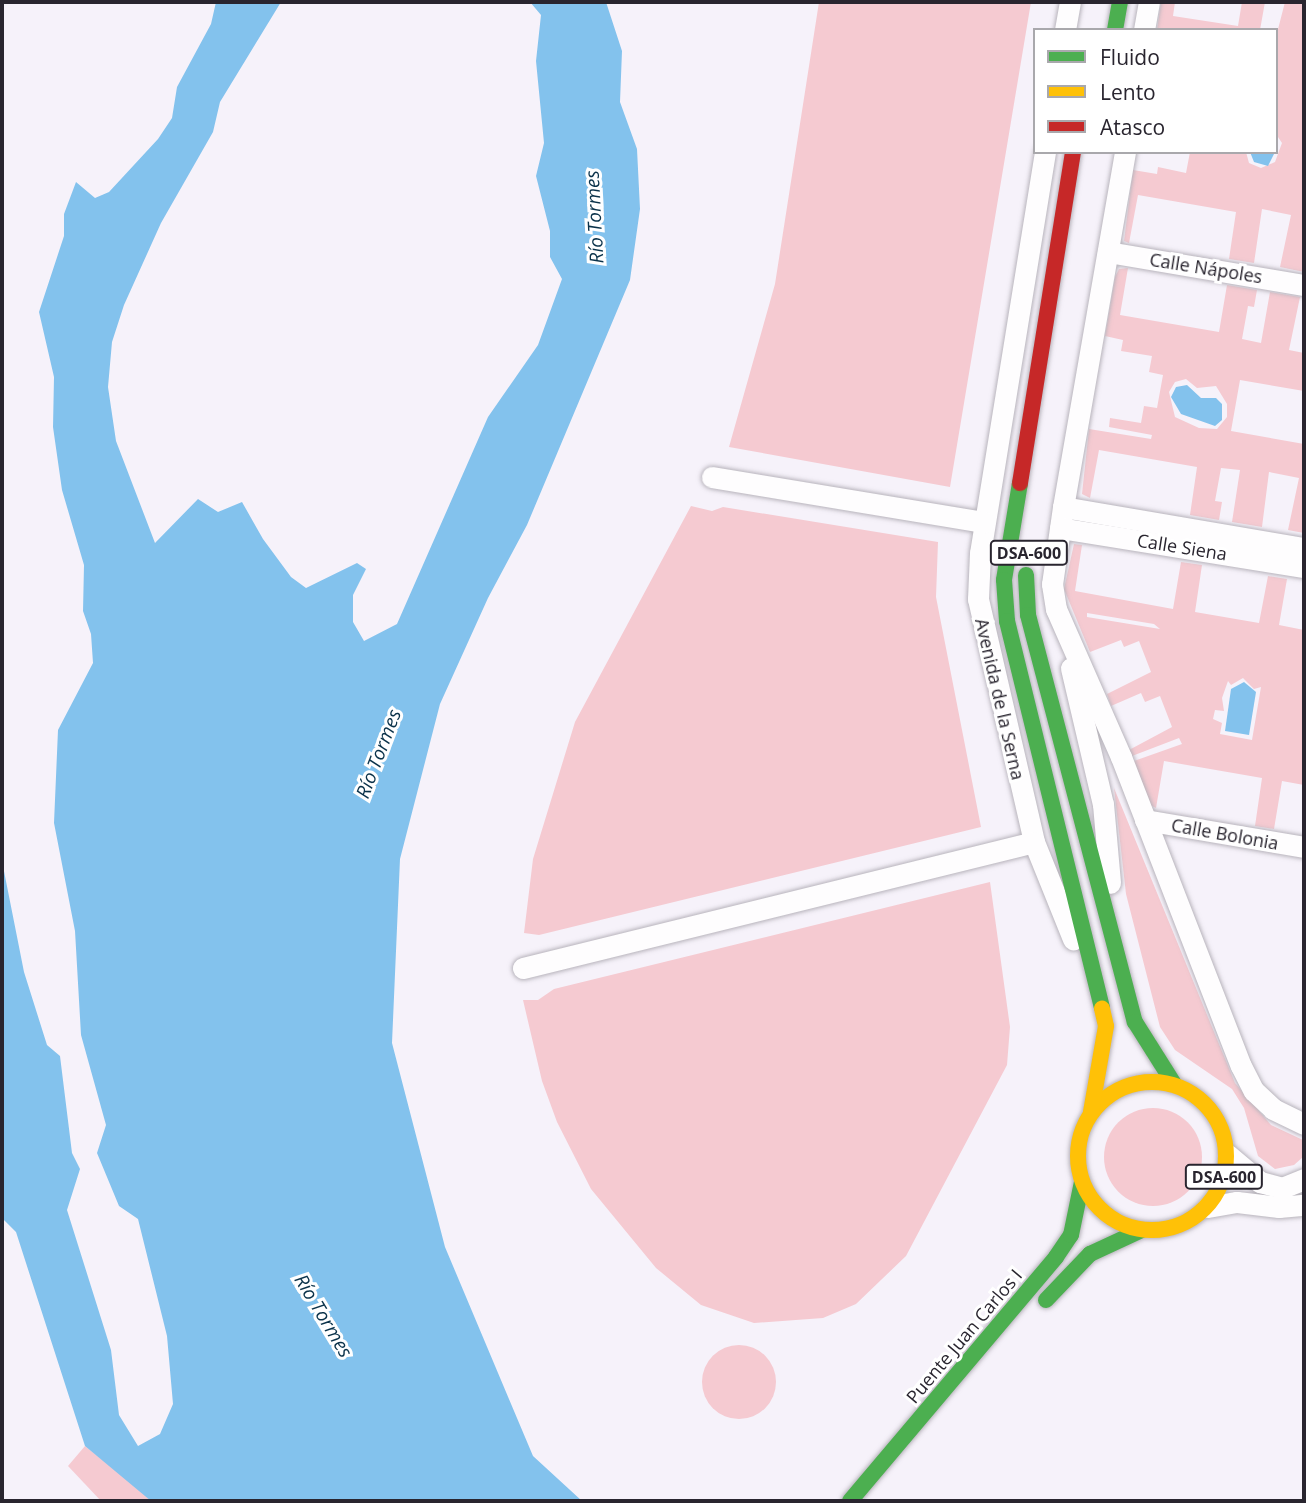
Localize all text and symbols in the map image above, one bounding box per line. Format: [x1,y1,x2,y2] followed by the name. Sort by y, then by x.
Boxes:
[1033,28,1278,154] legend
[1100,43,1160,71] text: Fluido
[1100,78,1156,106] text: Lento
[1100,113,1165,141] text: Atasco
[581,170,609,264] water label: Río Tormes
[1148,248,1264,288] street label: Calle Nápoles
[1135,529,1229,565] street label: Calle Siena
[989,540,1069,566] road number: DSA-600
[971,616,1029,782] street label: Avenida de la Serna
[352,706,406,802] water label: Río Tormes
[1170,814,1280,854] street label: Calle Bolonia
[1184,1164,1264,1190] road number: DSA-600
[902,1265,1026,1407] street label: Puente Juan Carlos I
[289,1270,357,1362] water label: Río Tormes

